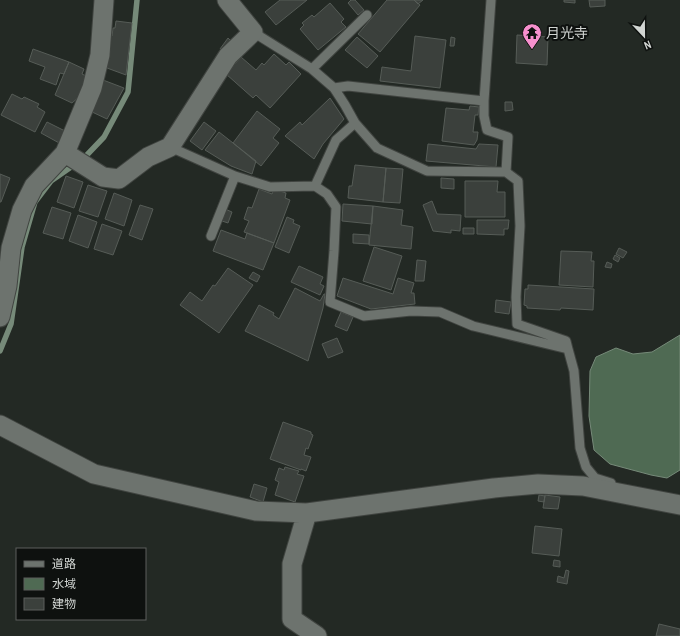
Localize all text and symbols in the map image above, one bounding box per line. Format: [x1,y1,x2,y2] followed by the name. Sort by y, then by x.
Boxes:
[624,16,664,56] north arrow
[521,22,543,50] temple icon: 月光寺
[546,24,588,42] place label: 月光寺
[642,38,653,53] text: N
[16,548,146,620] legend
[52,556,76,572] text: 道路
[52,576,76,592] text: 水域
[52,596,76,612] text: 建物

